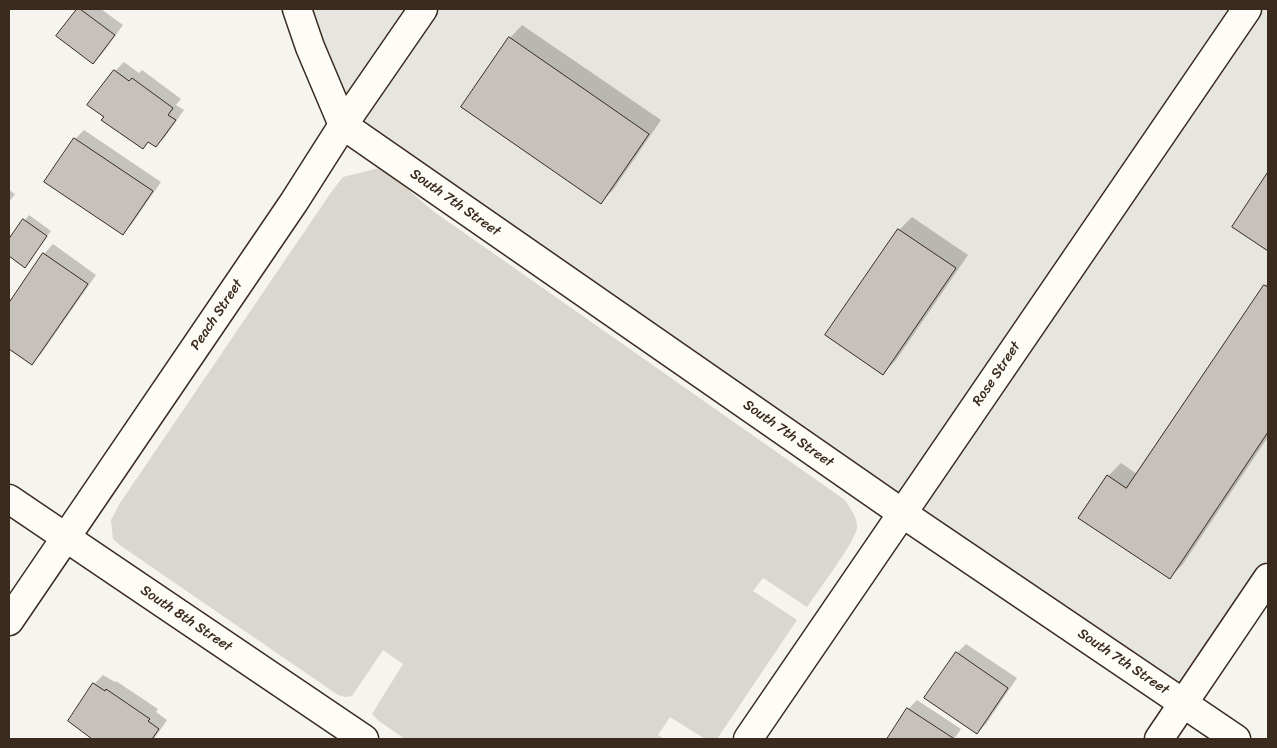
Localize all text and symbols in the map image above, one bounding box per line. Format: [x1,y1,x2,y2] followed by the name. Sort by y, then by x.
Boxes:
[407,166,503,240] street label: South 7th Street
[187,277,247,353] street label: Peach Street
[969,339,1025,409] street label: Rose Street
[740,397,836,471] street label: South 7th Street
[137,582,235,656] street label: South 8th Street
[1074,625,1172,699] street label: South 7th Street

